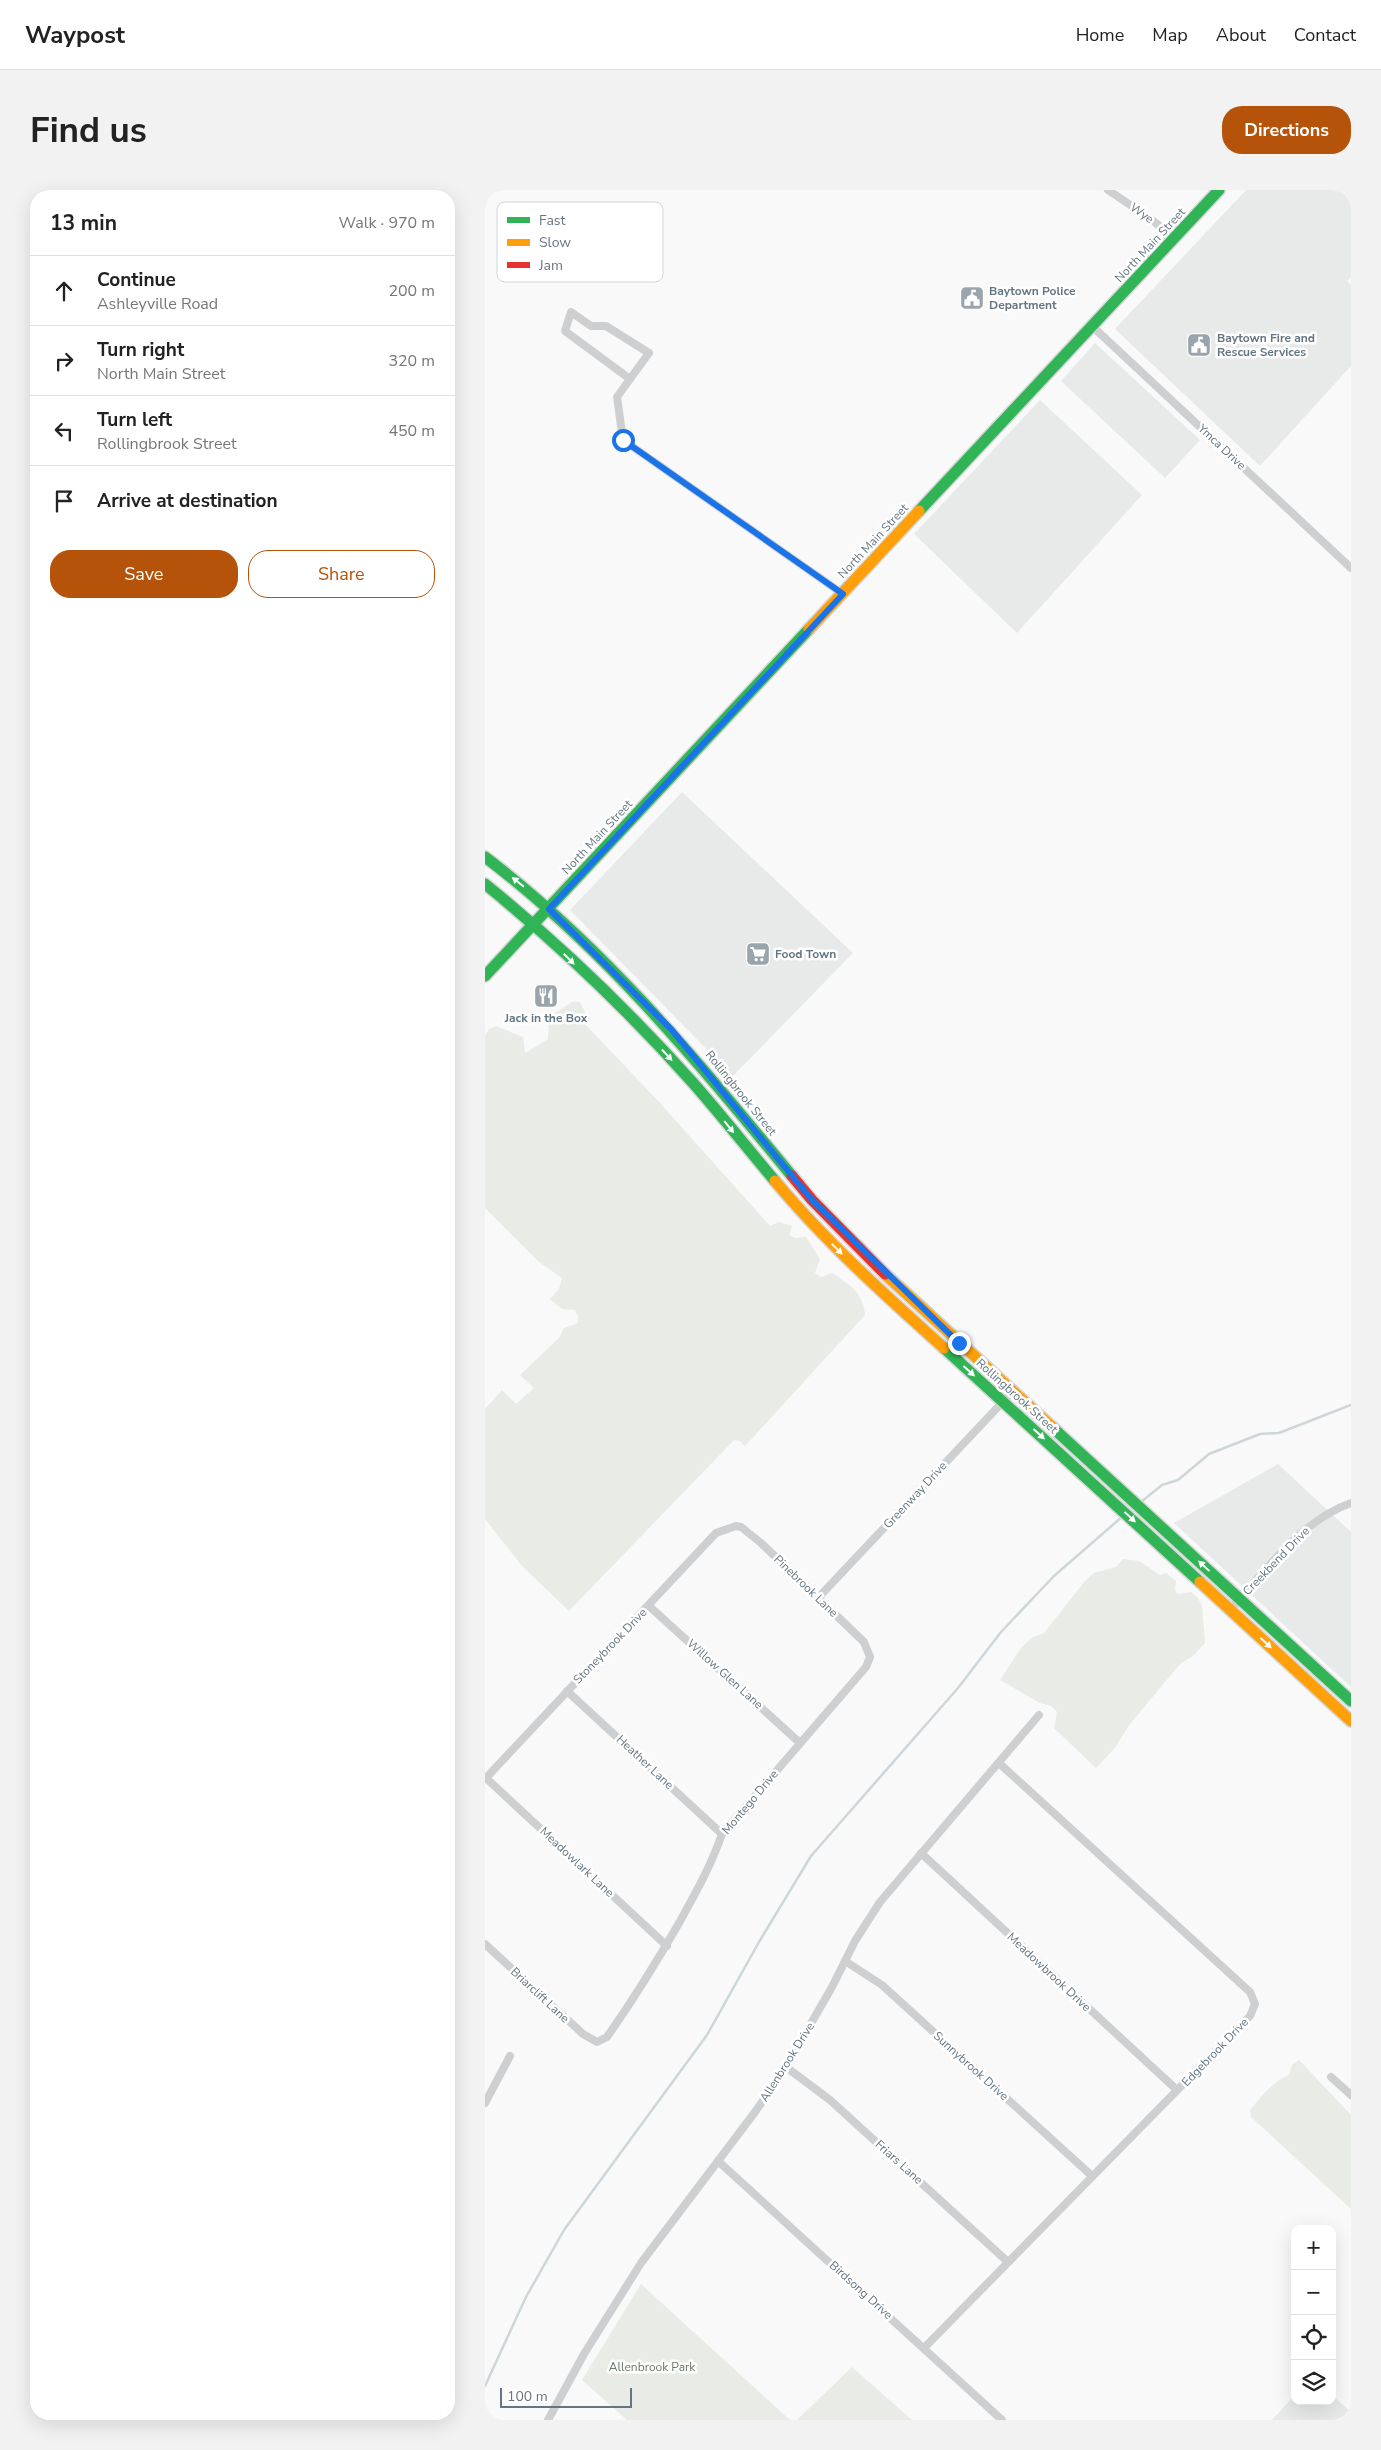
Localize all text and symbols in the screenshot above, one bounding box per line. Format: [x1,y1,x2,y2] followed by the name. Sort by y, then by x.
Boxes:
[25,19,125,51] text: Waypost
[1076,23,1124,47] text: Home
[1152,23,1188,47] text: Map
[1216,23,1266,47] text: About
[1294,23,1356,47] text: Contact
[1222,106,1351,154] button: Directions
[30,107,147,154] text: Find us
[1127,199,1157,227] street label: Wye
[497,202,663,282] legend
[1111,204,1189,286] street label: North Main Street
[50,209,117,237] text: 13 min
[539,211,565,230] text: Fast
[339,212,435,234] text: Walk · 970 m
[539,233,571,252] text: Slow
[538,256,563,275] text: Jam
[97,267,176,293] text: Continue
[50,277,78,305] icon: ahead
[388,280,435,302] text: 200 m
[989,283,1076,313] place label: Baytown Police Department
[959,285,985,311] public building icon: Baytown Police Department
[97,293,218,315] text: Ashleyville Road
[1217,330,1315,360] place label: Baytown Fire and Rescue Services
[1186,332,1212,358] public building icon: Baytown Fire and Rescue Services
[97,337,184,363] text: Turn right
[50,347,78,375] icon: right
[388,350,435,372] text: 320 m
[97,363,225,385] text: North Main Street
[97,407,172,433] text: Turn left
[50,417,78,445] icon: left
[388,420,435,442] text: 450 m
[1194,420,1249,473] street label: Ymca Drive
[612,429,635,452] route start
[97,433,237,455] text: Rollingbrook Street
[50,487,78,515] icon: arrive
[97,488,278,514] text: Arrive at destination
[834,500,912,582] street label: North Main Street
[50,550,238,598] button: Save
[248,550,435,598] button: Share
[558,796,636,878] street label: North Main Street
[512,877,525,888] one-way arrow
[745,941,771,967] supermarket icon: Food Town
[775,946,836,962] place label: Food Town
[563,953,575,965] one-way arrow
[533,983,559,1009] restaurant icon: Jack in the Box
[504,1010,588,1026] place label: Jack in the Box
[702,1047,781,1139] street label: Rollingbrook Street
[661,1049,673,1061] one-way arrow
[724,1120,735,1133] one-way arrow
[831,1242,843,1254] one-way arrow
[948,1332,971,1355] route end
[973,1355,1062,1438] street label: Rollingbrook Street
[962,1365,974,1377] one-way arrow
[1033,1428,1045,1440] one-way arrow
[880,1458,950,1532] street label: Greenway Drive
[1123,1511,1135,1523] one-way arrow
[1239,1523,1313,1599] street label: Creekbend Drive
[770,1551,842,1621] street label: Pinebrook Lane
[1199,1560,1211,1572] one-way arrow
[570,1605,650,1687] street label: Stoneybrook Drive
[683,1635,767,1713] street label: Willow Glen Lane
[1259,1637,1271,1649] one-way arrow
[613,1731,677,1793] street label: Heather Lane
[718,1766,782,1838] street label: Montego Drive
[536,1823,618,1901] street label: Meadowlark Lane
[1004,1929,1094,2015] street label: Meadowbrook Drive
[507,1964,573,2026] street label: Briarclift Lane
[1178,2014,1252,2090] street label: Edgebrook Drive
[756,2019,818,2105] street label: Allenbrook Drive
[930,2028,1012,2104] street label: Sunnybrook Drive
[872,2136,926,2188] street label: Friars Lane
[1291,2225,1336,2405] map controls
[1291,2225,1336,2270] button: +
[826,2257,896,2323] street label: Birdsong Drive
[1291,2270,1336,2315] button: −
[1291,2315,1336,2360] button: locate
[609,2359,696,2375] park label: Allenbrook Park
[1291,2360,1336,2405] button: layers
[500,2385,633,2408] scale bar
[507,2387,548,2406] text: 100 m

